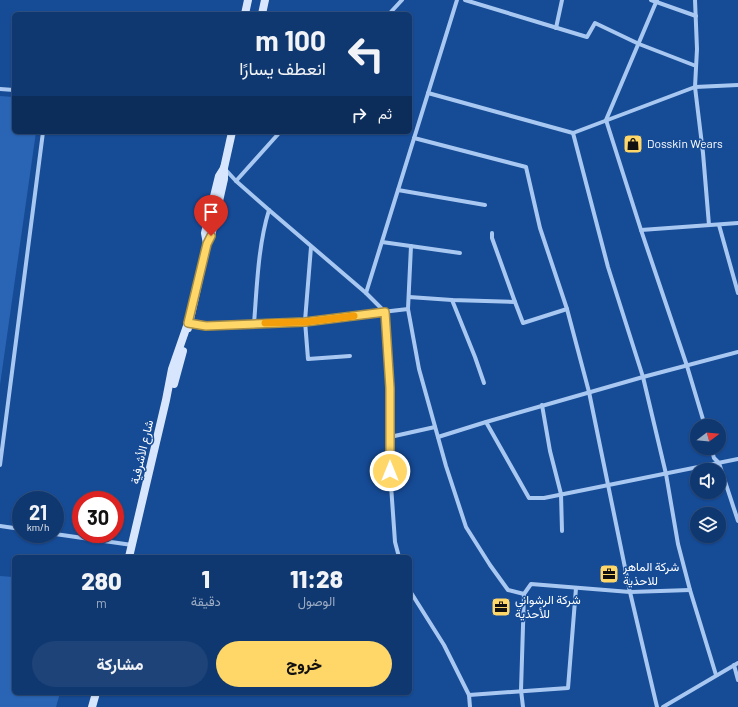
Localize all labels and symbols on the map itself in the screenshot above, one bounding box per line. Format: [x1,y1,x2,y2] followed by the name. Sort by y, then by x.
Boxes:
[622,133,644,155] shop icon: Dosskin Wears
[647,136,723,150] place label: Dosskin Wears
[194,195,228,236] pin
[127,418,158,486] street label: شارع الأشرفية
[690,419,726,455] north arrow
[369,450,411,492] position arrow
[72,491,124,543] speed limit sign: 30
[622,559,679,588] place label: شركة الماهر للاحذية
[598,563,620,585] office icon: شركة الماهر للاحذية
[515,592,581,621] place label: شركة الرشواني للأحذية
[490,596,512,618] office icon: شركة الرشواني للأحذية

